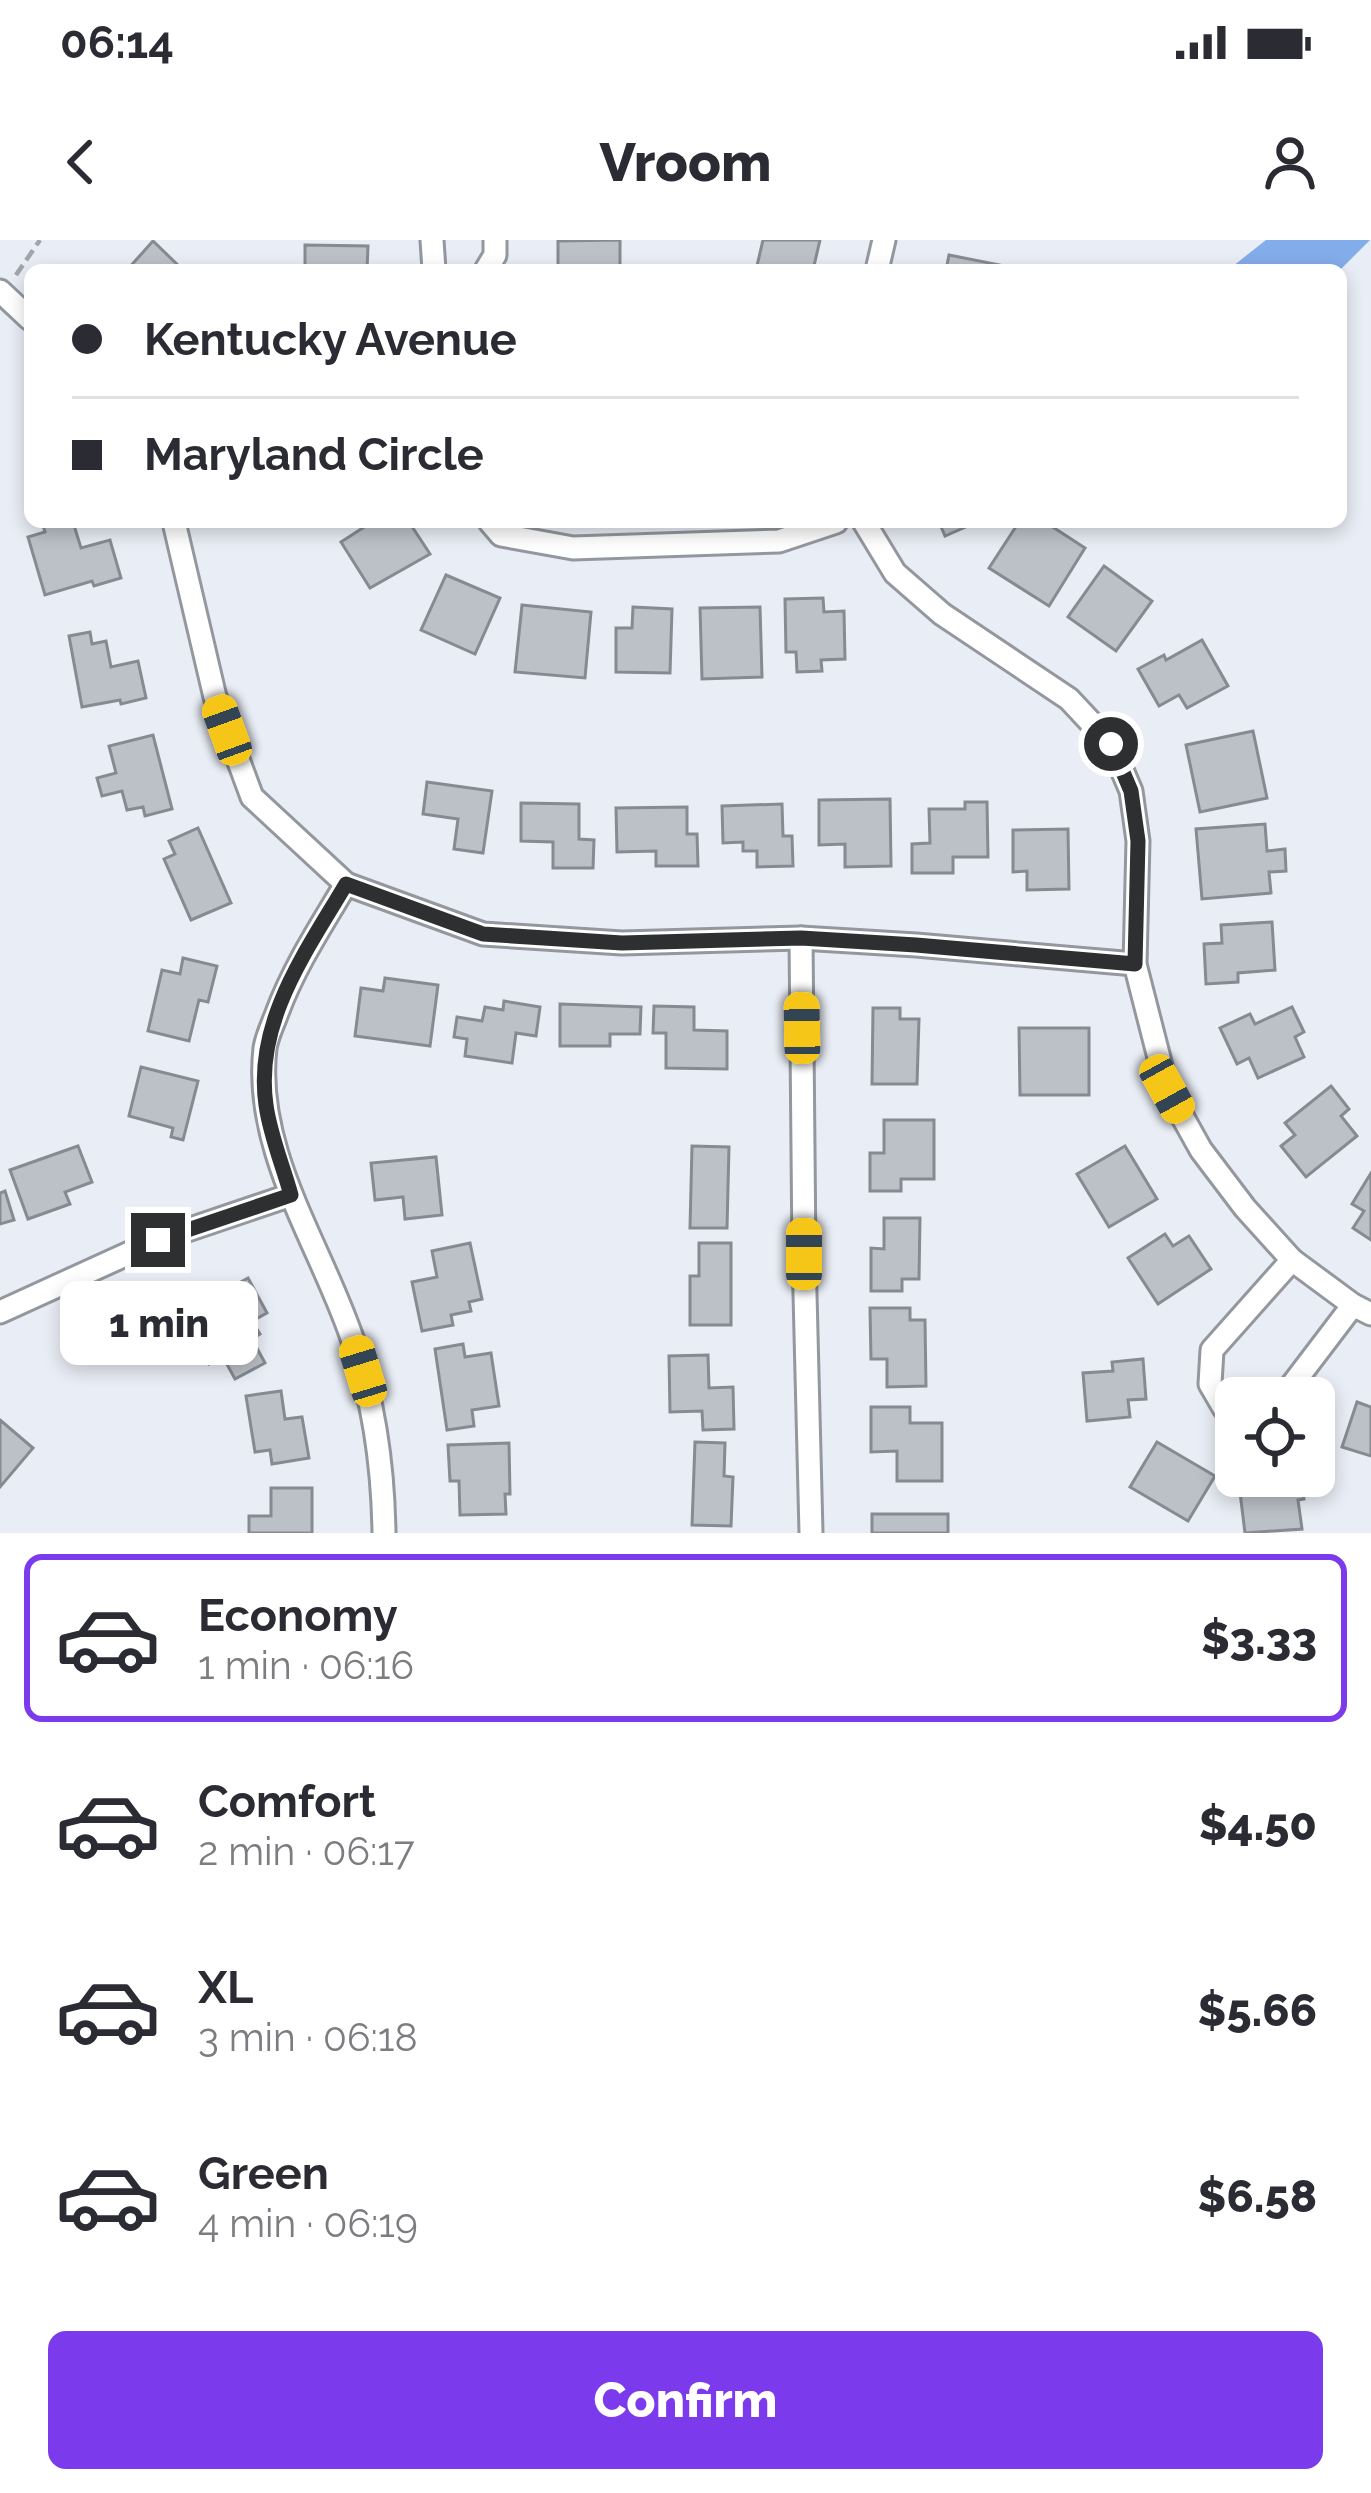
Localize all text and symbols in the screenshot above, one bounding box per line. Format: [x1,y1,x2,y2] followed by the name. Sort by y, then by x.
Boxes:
[60,16,174,69] text: 06:14
[48,129,114,195] icon: back
[1257,129,1323,195] icon: person
[600,130,771,194] text: Vroom
[144,313,517,366] text: Kentucky Avenue
[144,428,484,481] text: Maryland Circle
[198,690,256,770] car
[1084,717,1138,771] route start
[783,992,821,1064] car
[1134,1049,1200,1129] car
[131,1213,185,1267] route end
[786,1218,822,1290] car
[59,1282,257,1366] callout: 1 min
[109,1300,209,1346] text: 1 min
[335,1331,391,1411] car
[1215,1377,1335,1497] map controls
[1215,1377,1335,1497] button: locate
[54,1584,162,1692] icon: car
[198,1589,398,1642] text: Economy
[1201,1612,1317,1665] text: $3.33
[198,1642,414,1688] text: 1 min · 06:16
[54,1770,162,1878] icon: car
[198,1775,376,1828] text: Comfort
[1199,1798,1317,1851] text: $4.50
[198,1828,415,1874] text: 2 min · 06:17
[54,1956,162,2064] icon: car
[198,1961,253,2014] text: XL
[1198,1984,1317,2037] text: $5.66
[198,2014,418,2060] text: 3 min · 06:18
[54,2142,162,2250] icon: car
[198,2147,329,2200] text: Green
[1198,2170,1317,2223] text: $6.58
[198,2200,418,2246] text: 4 min · 06:19
[48,2331,1323,2469] button: Confirm

